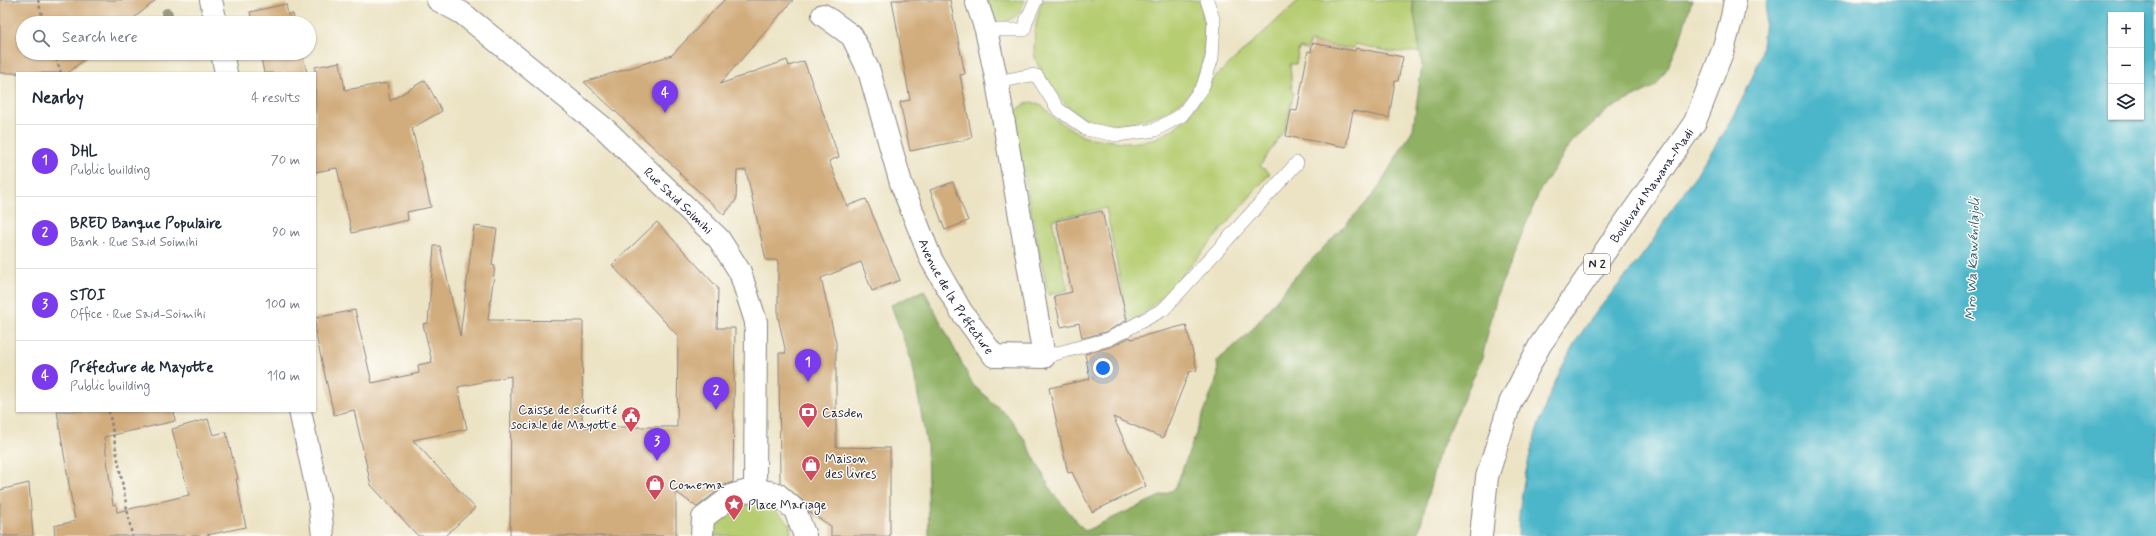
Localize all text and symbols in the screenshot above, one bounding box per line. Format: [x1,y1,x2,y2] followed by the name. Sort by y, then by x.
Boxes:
[2108,12,2144,120] map controls
[2108,12,2144,48] button: +
[16,16,316,60] search box
[30,27,52,49] icon: search
[62,28,138,48] text: Search here
[2108,48,2144,84] button: −
[652,80,678,113] pin: 4
[2108,84,2144,120] button: layers
[32,87,84,109] text: Nearby
[251,90,300,107] text: 4 results
[1607,125,1698,247] street label: Boulevard Mawana-Madi
[70,142,98,162] text: DHL
[42,152,48,169] text: 1
[271,152,300,169] text: 70 m
[70,162,150,179] text: Public building
[640,164,716,239] street label: Rue Said Soimihi
[1962,196,1984,321] water label: Mro Wa Kawénilajoli
[70,214,222,234] text: BRED Banque Populaire
[42,224,48,241] text: 2
[272,224,300,241] text: 90 m
[70,234,198,251] text: Bank · Rue Said Soimihi
[914,237,997,359] street label: Avenue de la Préfecture
[1584,254,1610,274] road number: N 2
[70,286,106,306] text: STOI
[42,296,48,313] text: 3
[265,296,300,313] text: 100 m
[70,306,206,323] text: Office · Rue Said-Soimihi
[795,349,821,382] pin: 1
[70,358,214,378] text: Préfecture de Mayotte
[1093,358,1113,378] your location
[41,368,49,385] text: 4
[267,368,300,385] text: 110 m
[703,377,729,410] pin: 2
[70,378,150,395] text: Public building
[797,401,819,429] bank icon: Casden
[511,402,617,434] place label: Caisse de sécurité sociale de Mayotte
[620,405,642,433] public building icon: Caisse de sécurité sociale de Mayotte
[822,405,863,422] place label: Casden
[644,428,670,461] pin: 3
[825,451,876,483] place label: Maison des livres
[800,454,822,482] shop icon: Maison des livres
[644,473,666,501] shop icon: Comema
[669,477,724,494] place label: Comema
[723,493,745,521] place icon: Place Mariage
[748,497,827,515] place label: Place Mariage

